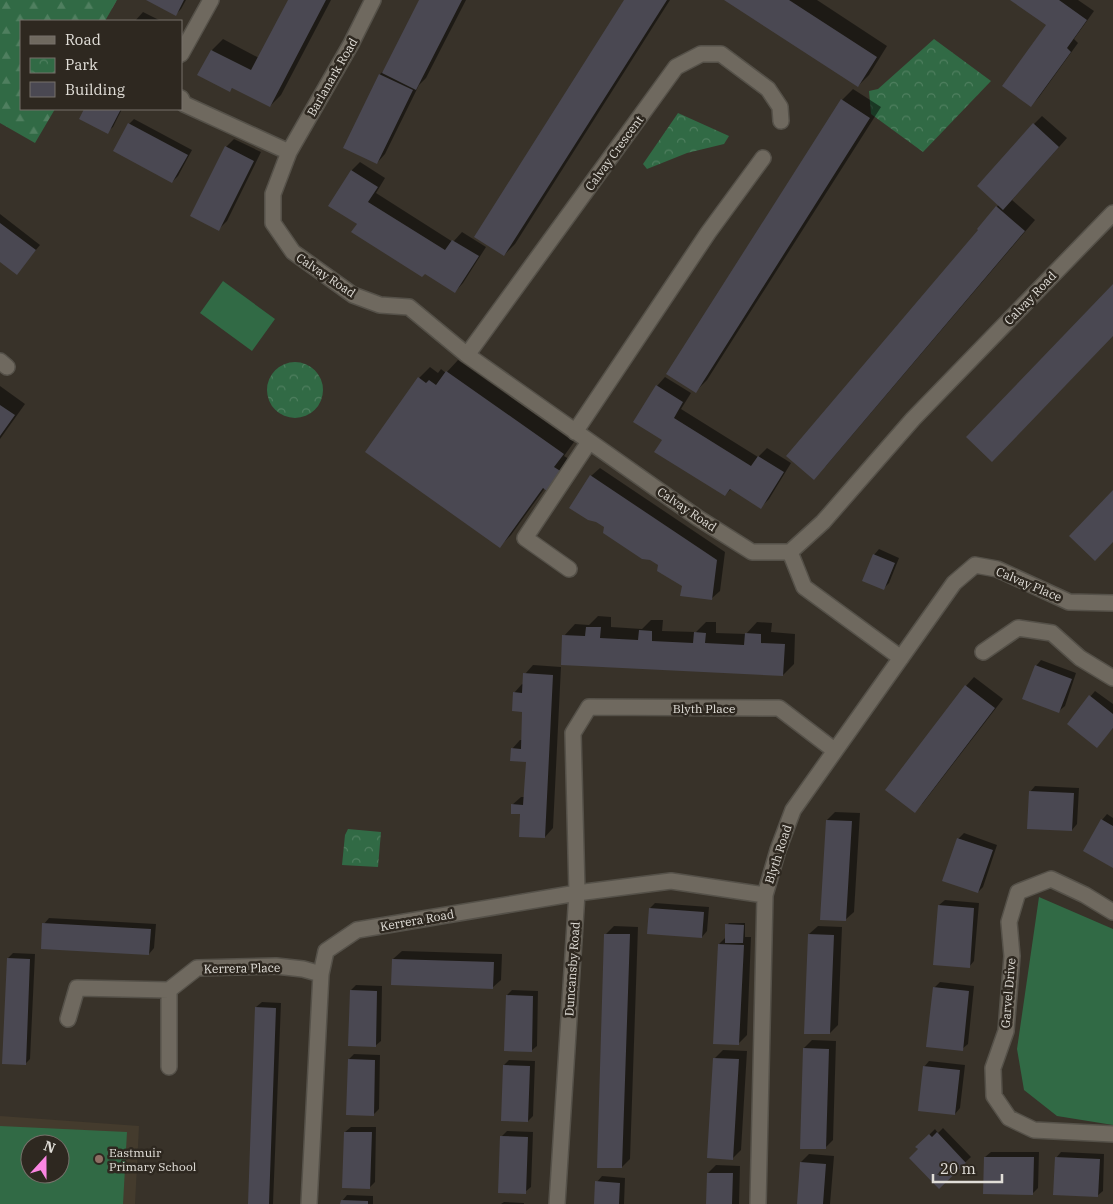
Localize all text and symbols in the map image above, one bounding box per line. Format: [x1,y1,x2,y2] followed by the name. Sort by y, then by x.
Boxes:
[20,20,182,110] legend
[65,30,101,49] text: Road
[304,35,360,119] street label: Barlanark Road
[65,55,98,74] text: Park
[65,80,125,99] text: Building
[582,112,646,194] street label: Calvay Crescent
[293,250,359,300] street label: Calvay Road
[1001,268,1059,328] street label: Calvay Road
[654,484,720,534] street label: Calvay Road
[994,563,1064,605] street label: Calvay Place
[673,701,735,716] street label: Blyth Place
[761,823,795,885] street label: Blyth Road
[379,906,455,934] street label: Kerrera Road
[561,921,583,1017] street label: Duncansby Road
[997,957,1019,1029] street label: Garvel Drive
[204,960,280,976] street label: Kerrera Place
[20,1134,70,1184] north arrow
[41,1136,58,1157] text: N
[109,1145,197,1174] place label: Eastmuir Primary School
[933,1152,1002,1184] scale bar
[93,1153,105,1165] marker: Eastmuir Primary School
[940,1159,976,1178] text: 20 m

